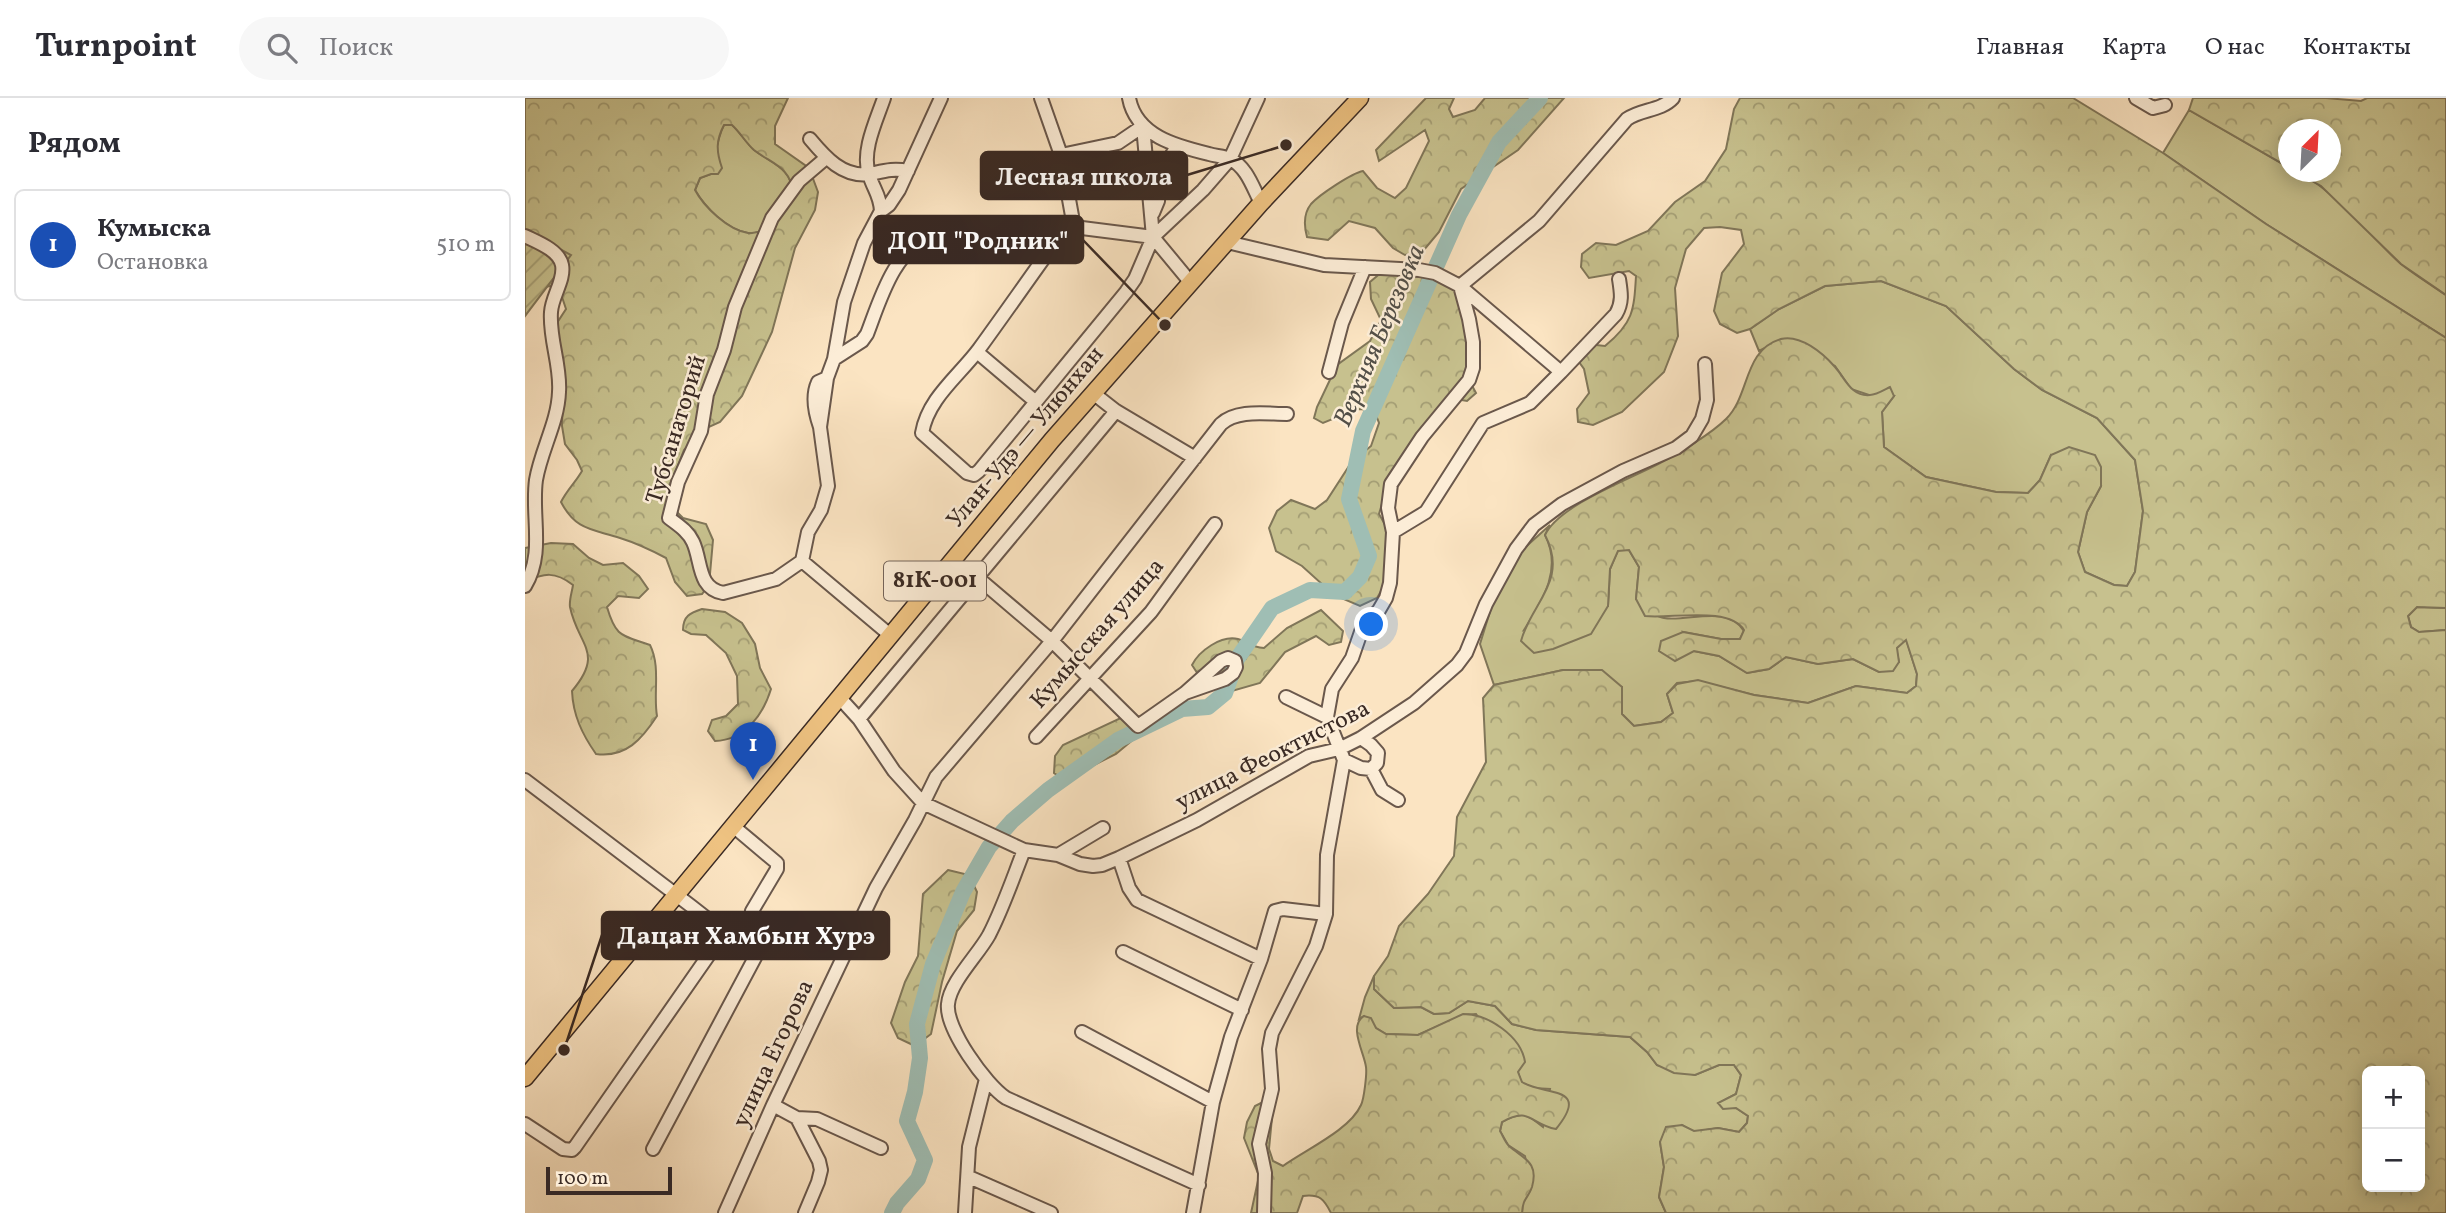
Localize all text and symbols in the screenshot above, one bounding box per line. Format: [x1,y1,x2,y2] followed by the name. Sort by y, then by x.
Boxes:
[239,17,729,80] search box
[35,25,197,71] text: Turnpoint
[263,29,301,67] icon: search
[319,30,393,66] text: Поиск
[1976,31,2064,65] text: Главная
[2102,31,2167,65] text: Карта
[2205,31,2265,65] text: О нас
[2303,31,2411,65] text: Контакты
[2278,119,2341,182] north arrow
[28,123,121,165] text: Рядом
[981,152,1187,199] callout: Лесная школа
[995,160,1173,196] text: Лесная школа
[97,211,211,247] text: Кумыска
[874,216,1083,263] callout: ДОЦ "Родник"
[887,224,1069,260] text: ДОЦ "Родник"
[48,229,58,261] text: 1
[436,229,495,261] text: 510 m
[1325,239,1435,433] water label: Верхняя Березовка
[97,247,209,279] text: Остановка
[939,339,1113,537] street label: Улан-Удэ — Улюнхан
[638,351,716,509] street label: Тубсанаторий
[1023,551,1173,717] street label: Кумысская улица
[884,561,986,601] road number: 81К-001
[1354,607,1388,641] your location
[1170,692,1376,820] street label: улица Феоктистова
[730,722,776,780] pin: 1
[602,912,889,959] callout: Дацан Хамбын Хурэ
[617,919,875,955] text: Дацан Хамбын Хурэ
[725,974,823,1134] street label: улица Егорова
[2362,1066,2425,1192] map controls
[2362,1066,2425,1129] button: +
[2362,1129,2425,1192] button: −
[546,1164,672,1196] scale bar
[557,1166,608,1192] text: 100 m

